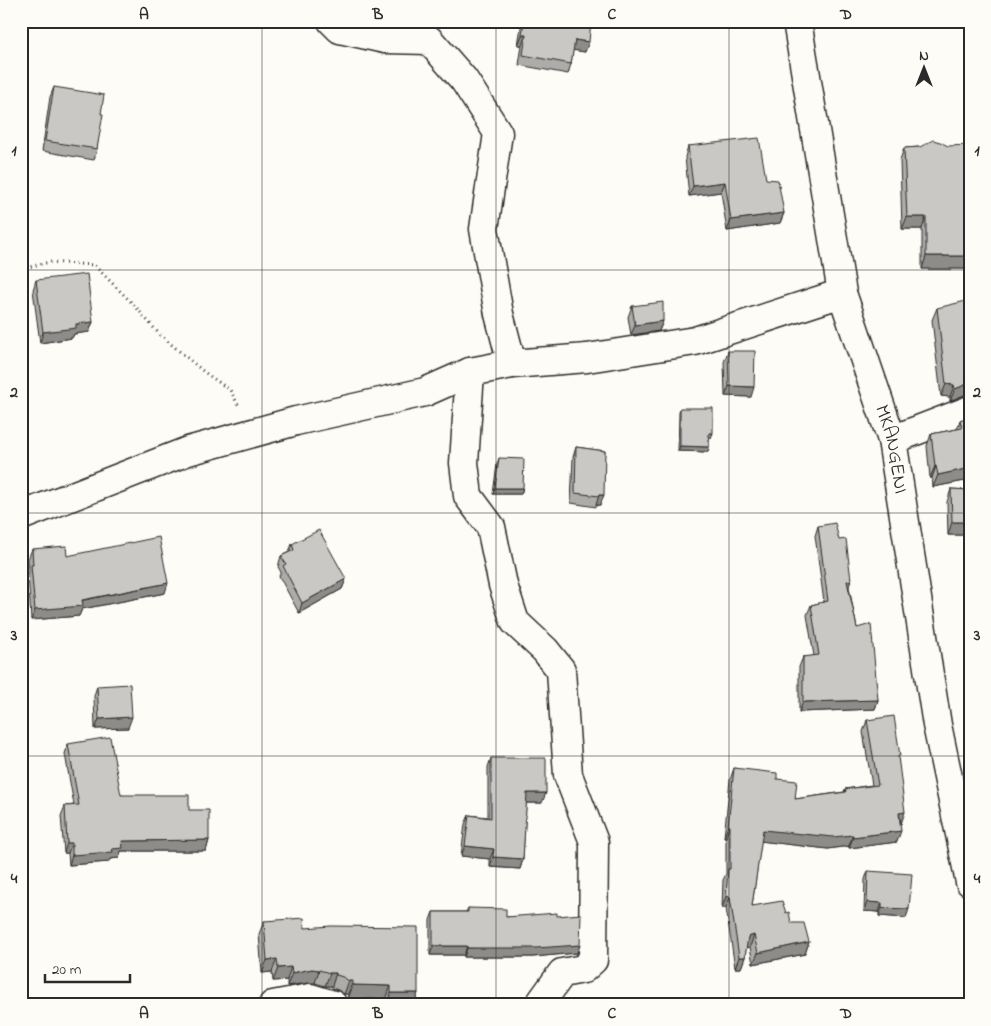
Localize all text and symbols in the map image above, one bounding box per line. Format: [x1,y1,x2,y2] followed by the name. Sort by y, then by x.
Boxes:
[139,3,149,27] text: A
[372,3,384,27] text: B
[608,3,617,27] text: C
[839,3,852,27] text: D
[898,42,948,92] north arrow
[919,46,929,67] text: N
[11,139,17,163] text: 1
[974,139,980,163] text: 1
[9,381,18,405] text: 2
[972,381,981,405] text: 2
[867,401,915,496] street label: MKANGENI
[10,624,18,648] text: 3
[973,624,981,648] text: 3
[10,867,18,891] text: 4
[973,867,981,891] text: 4
[45,951,130,983] scale bar
[52,959,82,981] text: 20 m
[139,1002,149,1026] text: A
[372,1002,384,1026] text: B
[608,1002,617,1026] text: C
[839,1002,852,1026] text: D

